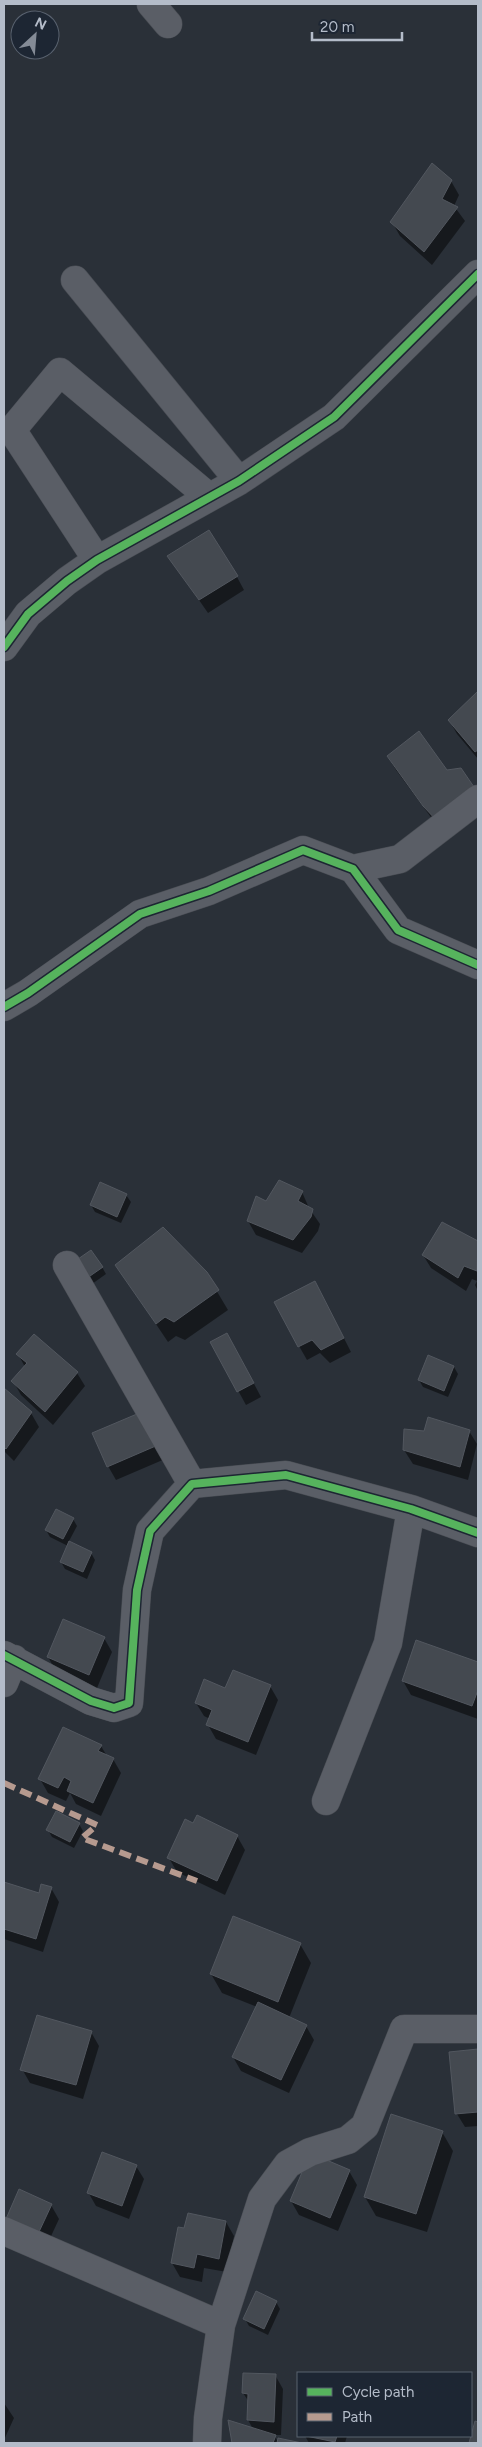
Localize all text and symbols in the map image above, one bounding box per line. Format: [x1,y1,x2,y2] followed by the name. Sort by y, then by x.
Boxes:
[10,10,60,60] north arrow
[312,10,402,42] scale bar
[32,14,49,34] text: N
[320,18,354,36] text: 20 m
[297,2372,472,2437] legend
[342,2383,414,2401] text: Cycle path
[342,2408,372,2426] text: Path

